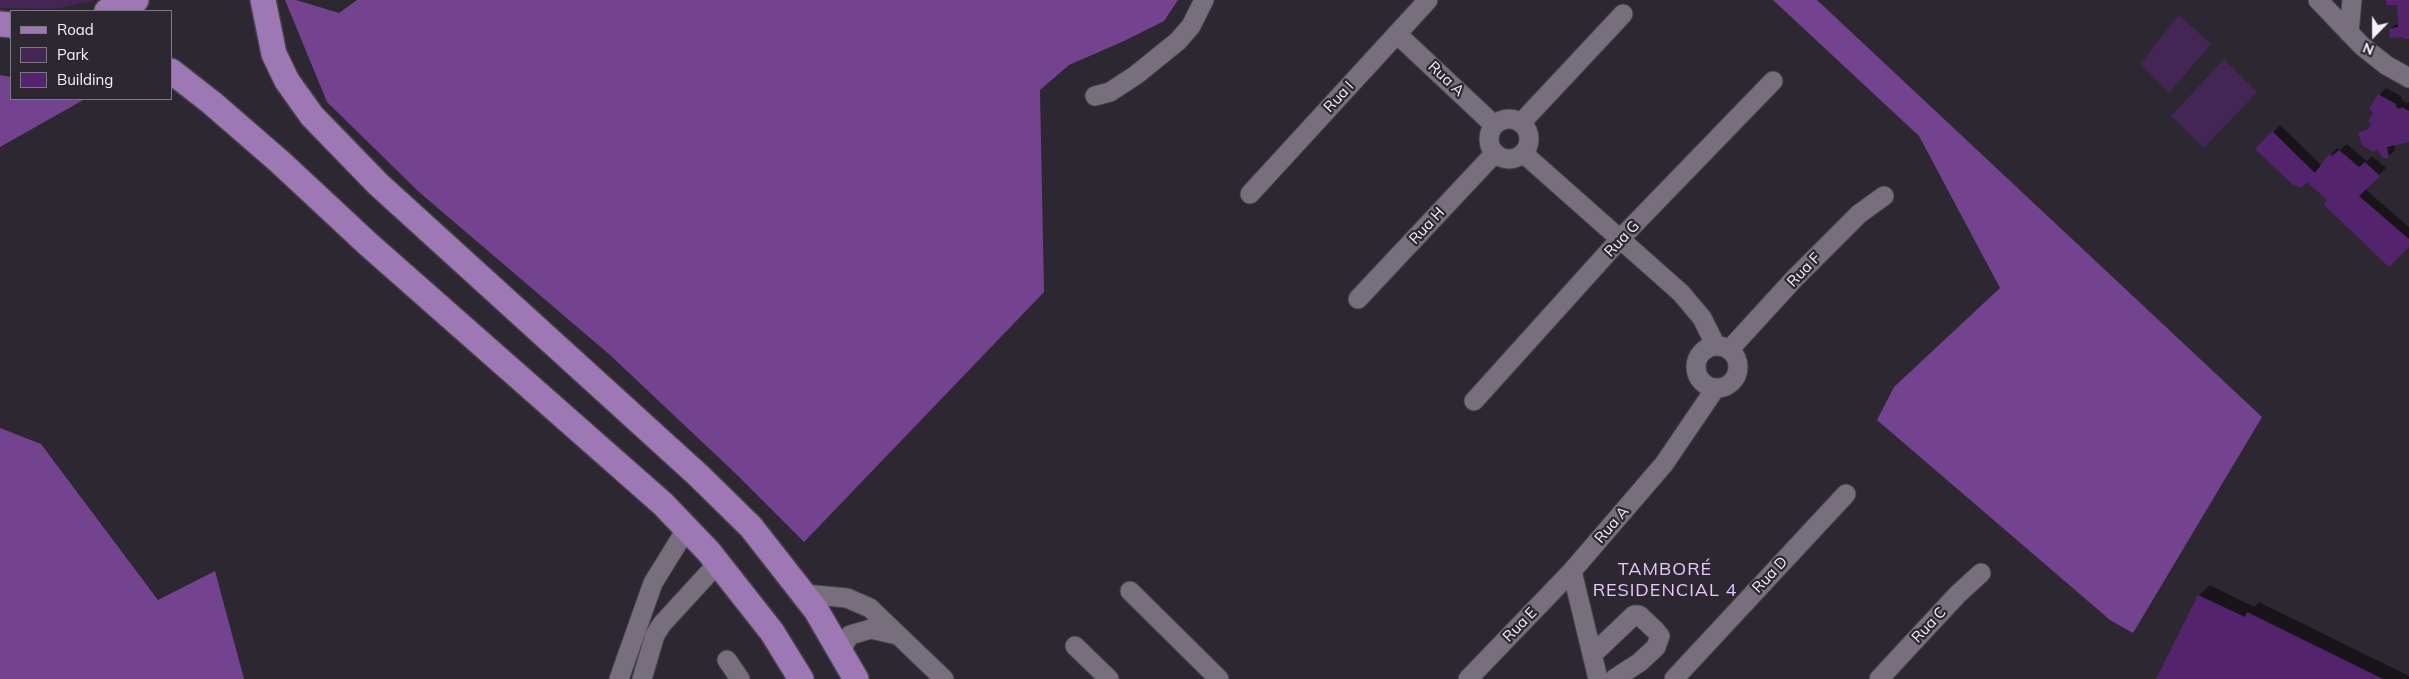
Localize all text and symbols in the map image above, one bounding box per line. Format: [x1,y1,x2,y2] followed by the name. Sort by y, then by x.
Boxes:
[10,10,172,100] legend
[2349,10,2399,60] north arrow
[57,20,94,39] text: Road
[2360,39,2377,59] text: N
[57,45,89,64] text: Park
[1424,58,1468,100] street label: Rua A
[57,70,113,89] text: Building
[1320,78,1358,116] street label: Rua I
[1406,204,1448,248] street label: Rua H
[1601,217,1643,261] street label: Rua G
[1784,249,1824,291] street label: Rua F
[1591,503,1633,547] street label: Rua A
[1749,553,1791,597] street label: Rua D
[1591,559,1739,602] district label: TAMBORÉ RESIDENCIAL 4
[1908,603,1950,647] street label: Rua C
[1499,604,1541,646] street label: Rua E

